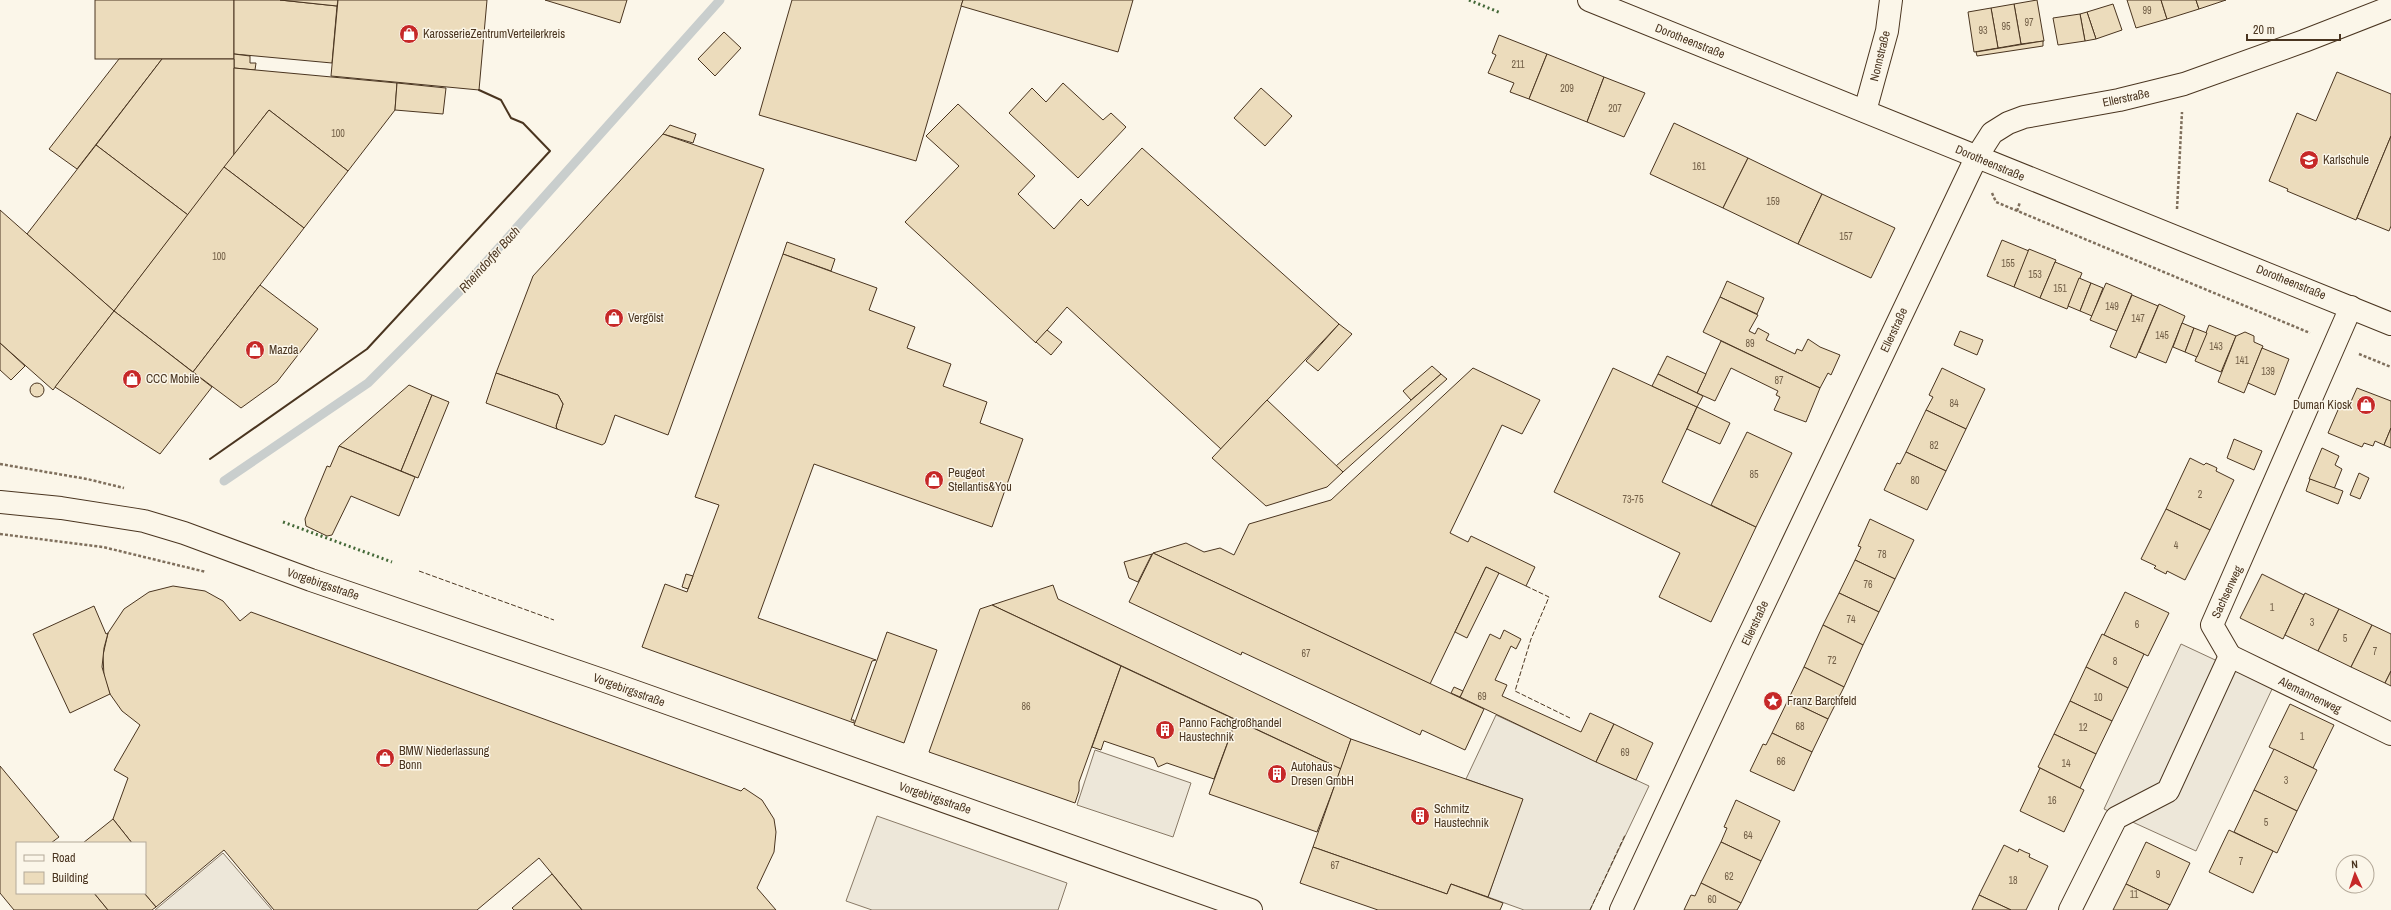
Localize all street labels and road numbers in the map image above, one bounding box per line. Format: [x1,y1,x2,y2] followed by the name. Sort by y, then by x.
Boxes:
[1653,20,1727,62] street label: Dorotheenstraße
[1866,29,1894,83] street label: Nonnstraße
[2101,85,2151,111] street label: Ellerstraße
[1953,141,2027,185] street label: Dorotheenstraße
[2254,261,2328,303] street label: Dorotheenstraße
[1877,305,1911,355] street label: Ellerstraße
[2208,563,2246,621] street label: Sachsenweg
[285,564,361,604] street label: Vorgebirgsstraße
[1738,598,1772,648] street label: Ellerstraße
[591,670,667,710] street label: Vorgebirgsstraße
[2275,673,2344,717] street label: Alemannenweg
[897,778,973,818] street label: Vorgebirgsstraße

